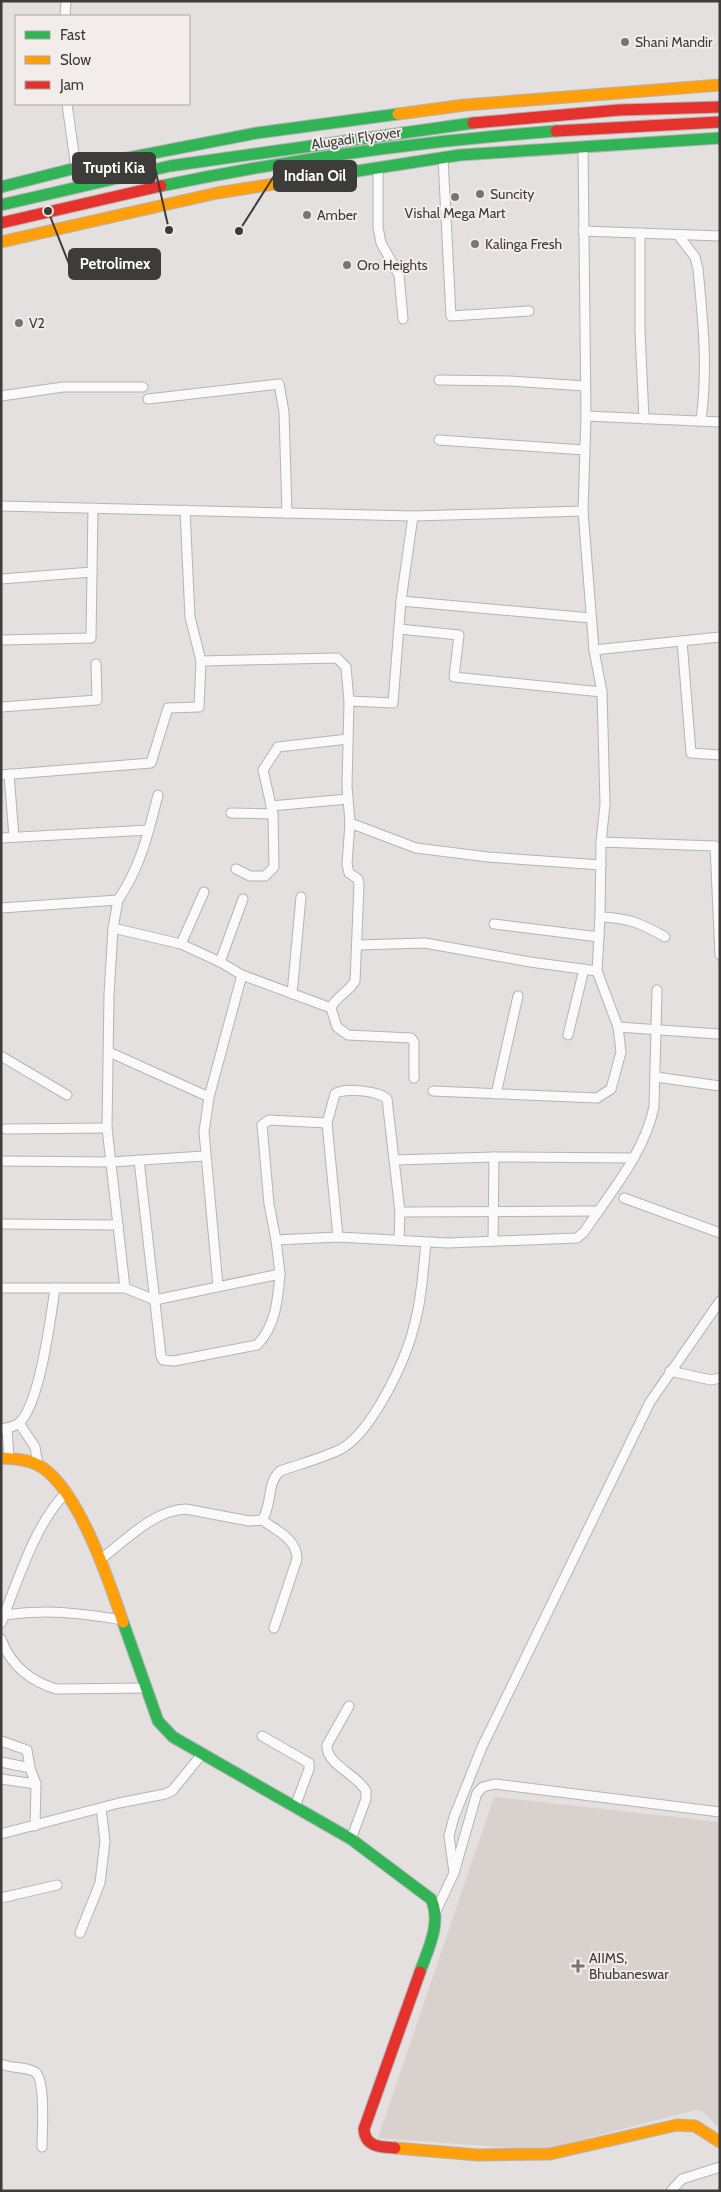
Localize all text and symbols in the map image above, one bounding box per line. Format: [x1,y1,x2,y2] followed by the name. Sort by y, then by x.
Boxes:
[15,15,190,105] legend
[60,26,85,44] text: Fast
[635,33,713,51] place label: Shani Mandir
[619,36,631,48] marker: Shani Mandir
[60,51,91,69] text: Slow
[59,76,84,94] text: Jam
[310,123,402,153] street label: Alugadi Flyover
[73,153,155,183] callout: Trupti Kia
[83,159,145,177] text: Trupti Kia
[274,161,356,191] callout: Indian Oil
[284,167,346,185] text: Indian Oil
[490,185,534,203] place label: Suncity
[474,188,486,200] marker: Suncity
[449,191,461,203] marker: Vishal Mega Mart
[404,204,506,222] place label: Vishal Mega Mart
[317,206,358,224] place label: Amber
[301,209,313,221] marker: Amber
[485,235,562,253] place label: Kalinga Fresh
[469,238,481,250] marker: Kalinga Fresh
[69,249,160,279] callout: Petrolimex
[80,255,151,273] text: Petrolimex
[357,256,428,274] place label: Oro Heights
[341,259,353,271] marker: Oro Heights
[29,314,45,332] place label: V2
[13,317,25,329] marker: V2
[589,1949,669,1983] place label: AIIMS, Bhubaneswar
[571,1959,585,1973] marker: AIIMS, Bhubaneswar

